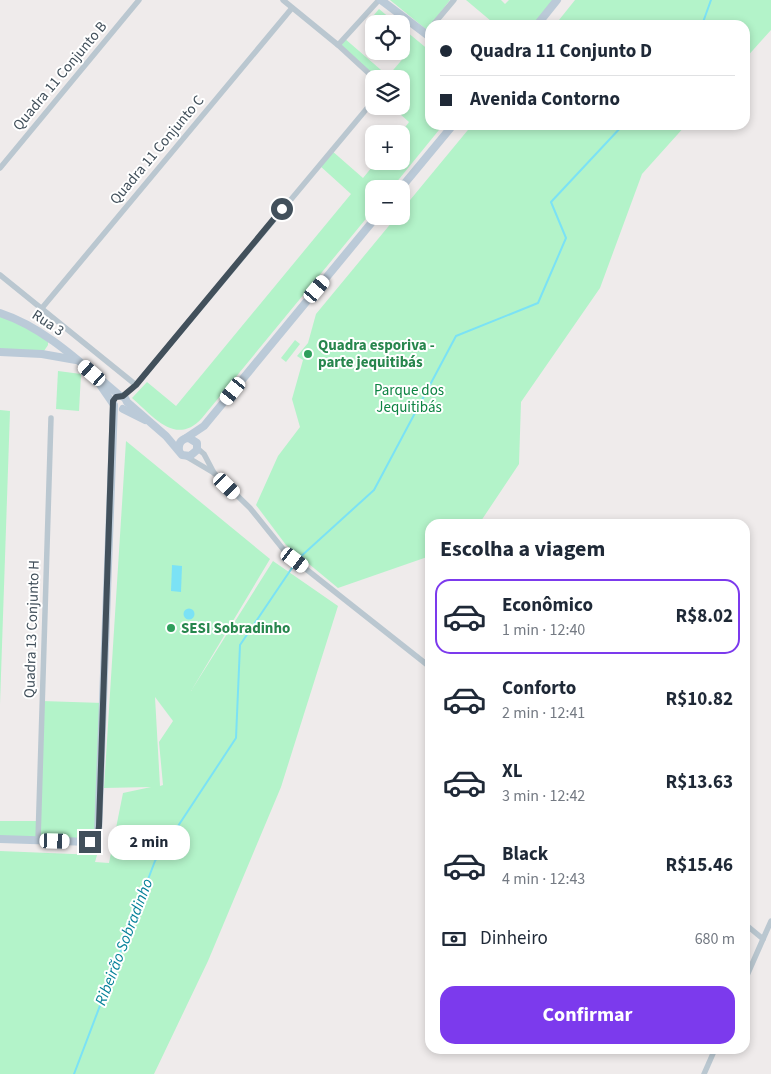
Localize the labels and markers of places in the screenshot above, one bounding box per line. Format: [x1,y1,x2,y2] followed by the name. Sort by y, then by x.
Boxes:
[318,335,435,373] place label: Quadra esporiva - parte jequitibás
[302,348,314,360] marker: Quadra esporiva - parte jequitibás
[181,618,290,639] place label: SESI Sobradinho
[165,622,177,634] marker: SESI Sobradinho

